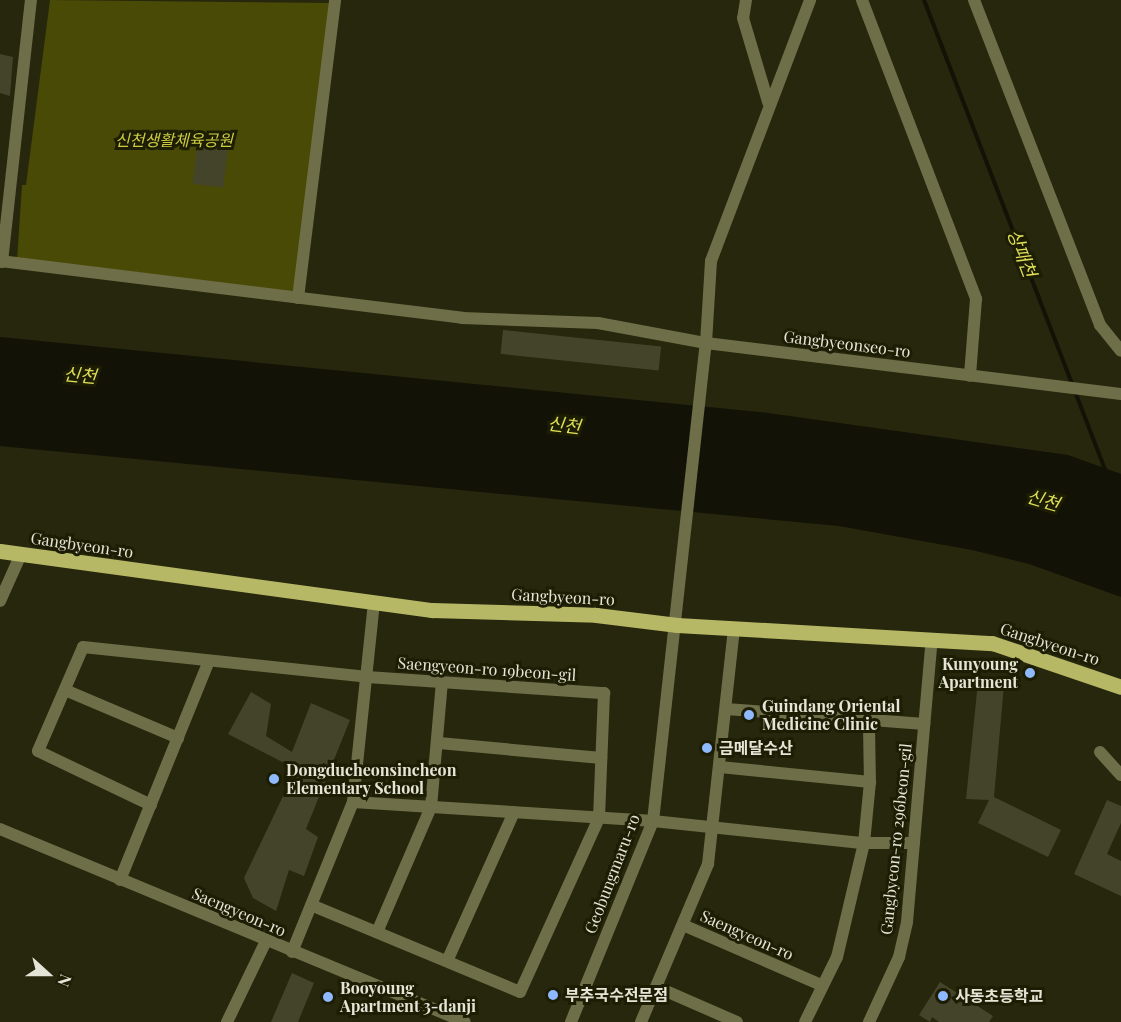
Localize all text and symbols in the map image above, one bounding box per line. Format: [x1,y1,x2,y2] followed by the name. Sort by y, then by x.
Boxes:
[115,130,233,150] park label: 신천생활체육공원
[1003,226,1041,280] water label: 상패천
[782,327,912,361] street label: Gangbyeonseo-ro
[62,363,98,387] water label: 신천
[546,412,582,438] water label: 신천
[1024,485,1062,515] water label: 신천
[29,528,135,562] street label: Gangbyeon-ro
[511,585,615,609] street label: Gangbyeon-ro
[998,619,1102,669] street label: Gangbyeon-ro
[397,653,577,685] street label: Saengyeon-ro 19beon-gil
[938,654,1018,692] place label: Kunyoung Apartment
[1023,666,1037,680] marker: Kunyoung Apartment
[762,696,900,734] place label: Guindang Oriental Medicine Clinic
[740,706,758,724] marker: Guindang Oriental Medicine Clinic
[719,738,793,758] place label: 금메달수산
[700,741,714,755] marker: 금메달수산
[876,742,916,936] street label: Gangbyeon-ro 296beon-gil
[286,760,456,798] place label: Dongducheonsincheon Elementary School
[267,772,281,786] marker: Dongducheonsincheon Elementary School
[580,812,644,936] street label: Geobungmaru-ro
[189,884,289,940] street label: Saengyeon-ro
[697,906,797,964] street label: Saengyeon-ro
[18,944,78,1004] north arrow
[53,971,77,990] text: N
[340,978,476,1016] place label: Booyoung Apartment 3-danji
[565,985,668,1005] place label: 부추국수전문점
[955,986,1043,1006] place label: 사동초등학교
[546,988,560,1002] marker: 부추국수전문점
[936,989,950,1003] marker: 사동초등학교
[321,990,335,1004] marker: Booyoung Apartment 3-danji

